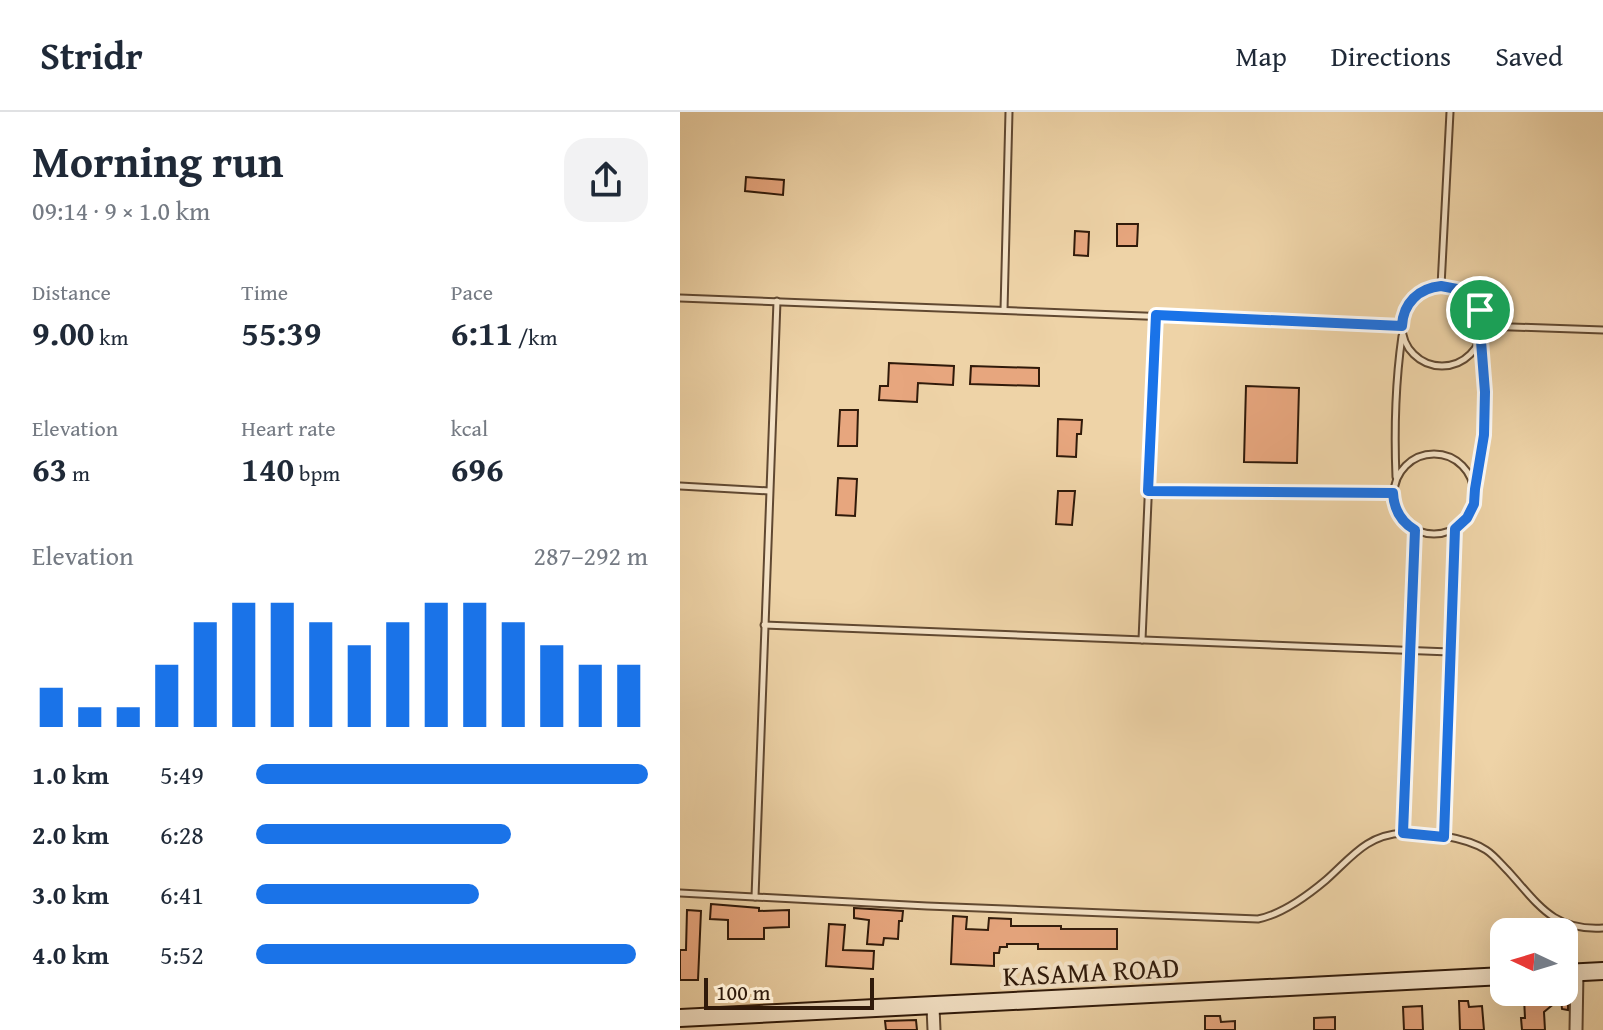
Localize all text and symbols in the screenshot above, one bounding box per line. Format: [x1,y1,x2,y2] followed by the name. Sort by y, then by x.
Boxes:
[40,27,143,83] text: Stridr
[1235,35,1287,76] text: Map
[1331,35,1451,76] text: Directions
[1495,35,1563,76] text: Saved
[32,129,283,193] text: Morning run
[564,138,648,222] button: share
[32,191,210,230] text: 09:14 · 9 × 1.0 km
[32,276,111,308] text: Distance
[241,276,288,308] text: Time
[451,276,493,308] text: Pace
[1446,276,1514,344] pin
[1458,288,1502,332] icon: arrive
[32,308,94,357] text: 9.00
[241,308,321,357] text: 55:39
[451,308,513,357] text: 6:11
[94,321,128,353] text: km
[513,321,558,353] text: /km
[32,412,118,444] text: Elevation
[241,412,336,444] text: Heart rate
[451,412,488,444] text: kcal
[32,444,67,493] text: 63
[241,444,294,493] text: 140
[451,444,504,493] text: 696
[67,457,90,489] text: m
[294,457,340,489] text: bpm
[32,536,134,575] text: Elevation
[534,536,648,575] text: 287–292 m
[32,755,109,794] text: 1.0 km
[160,755,204,794] text: 5:49
[32,815,109,854] text: 2.0 km
[160,815,204,854] text: 6:28
[32,875,109,914] text: 3.0 km
[160,875,204,914] text: 6:41
[1490,918,1578,1006] north arrow
[1490,918,1578,1006] map controls
[32,935,109,974] text: 4.0 km
[160,935,204,974] text: 5:52
[1002,946,1180,996] street label: KASAMA ROAD
[704,974,874,1010] scale bar
[716,976,771,1008] text: 100 m

